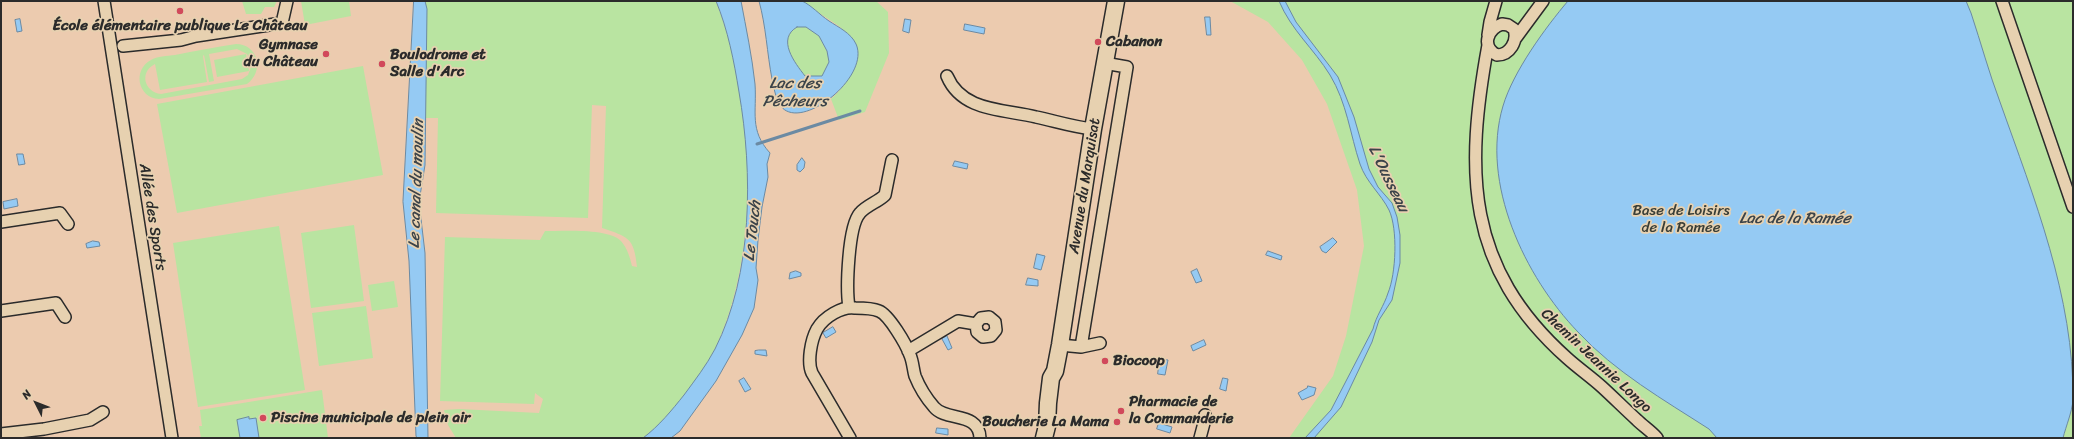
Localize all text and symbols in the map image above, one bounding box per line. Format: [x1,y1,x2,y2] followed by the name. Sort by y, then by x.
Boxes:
[175,6,185,16] marker: École élémentaire publique Le Château
[53,17,307,35] place label: École élémentaire publique Le Château
[1106,33,1162,51] place label: Cabanon
[244,36,318,71] place label: Gymnase du Château
[1093,37,1103,47] marker: Cabanon
[390,46,486,81] place label: Boulodrome et Salle d'Arc
[321,49,331,59] marker: Gymnase du Château
[377,59,387,69] marker: Boulodrome et Salle d'Arc
[762,74,828,112] water label: Lac des Pêcheurs
[1065,117,1105,255] street label: Avenue du Marquisat
[405,119,429,249] water label: Le canal du moulin
[1364,142,1412,216] water label: L'Ousseau
[135,162,169,272] street label: Allée des Sports
[740,200,766,262] water label: Le Touch
[1632,202,1730,237] park label: Base de Loisirs de la Ramée
[1739,209,1851,229] water label: Lac de la Ramée
[1537,305,1655,417] street label: Chemin Jeannie Longo
[1113,352,1165,370] place label: Biocoop
[1100,356,1110,366] marker: Biocoop
[16,383,56,423] north arrow
[17,385,36,404] text: N
[1129,393,1234,428] place label: Pharmacie de la Commanderie
[1116,406,1126,416] marker: Pharmacie de la Commanderie
[271,409,470,427] place label: Piscine municipale de plein air
[258,413,268,423] marker: Piscine municipale de plein air
[982,413,1109,431] place label: Boucherie La Mama
[1112,417,1122,427] marker: Boucherie La Mama

